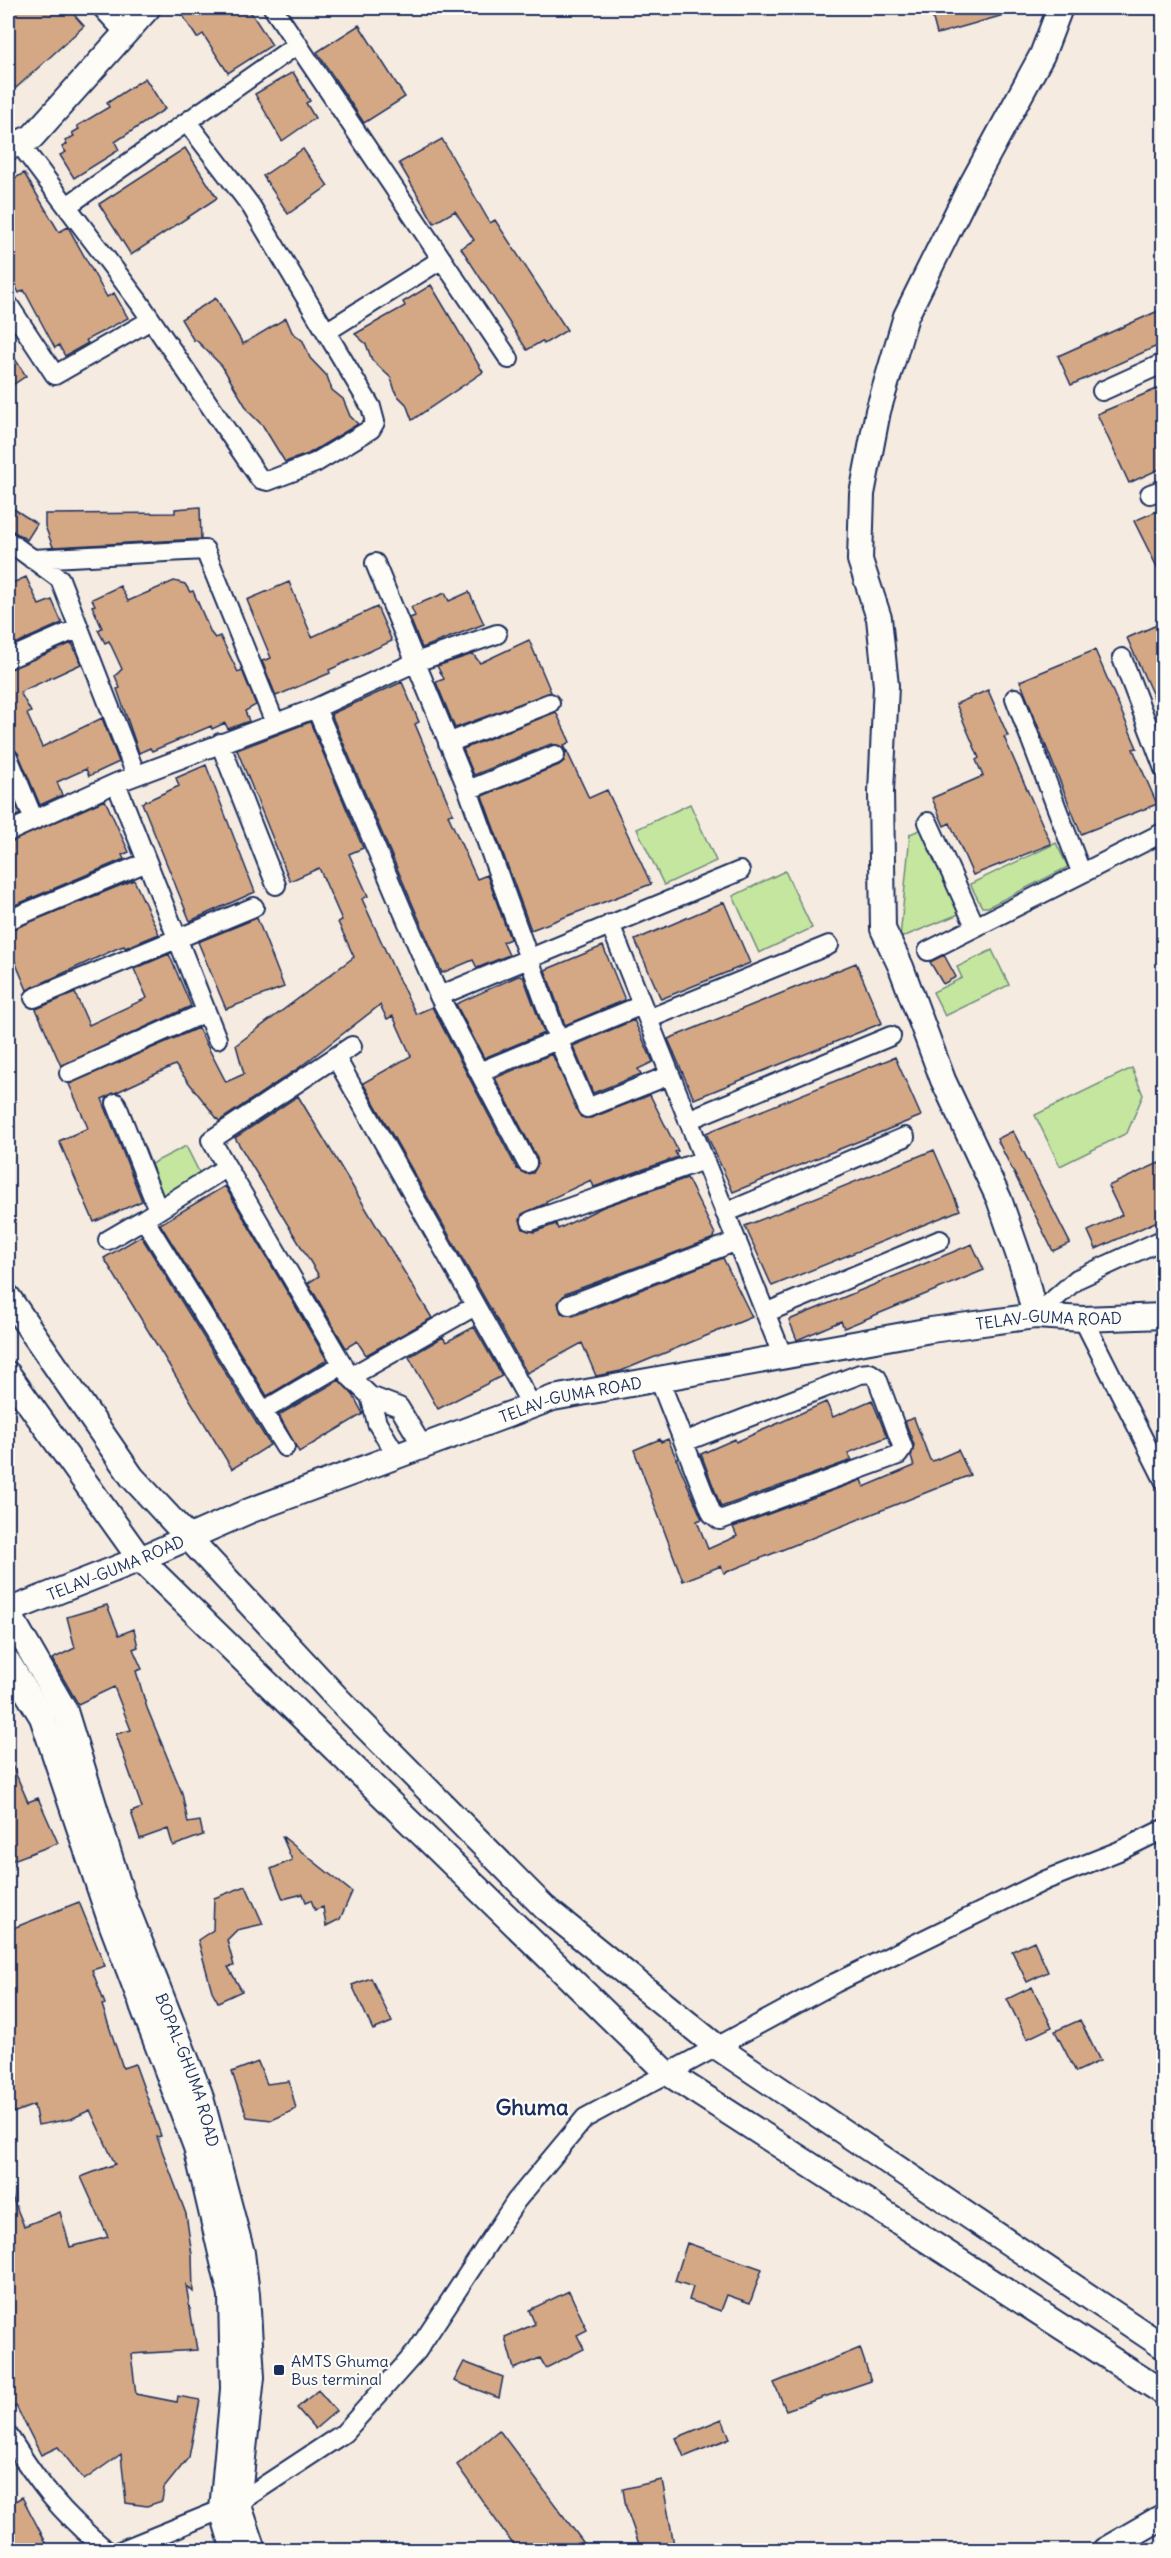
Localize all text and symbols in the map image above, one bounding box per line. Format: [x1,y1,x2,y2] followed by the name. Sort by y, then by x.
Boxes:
[975,1305,1122,1334] street label: TELAV-GUMA ROAD
[497,1372,643,1427] street label: TELAV-GUMA ROAD
[44,1531,187,1605] street label: TELAV-GUMA ROAD
[151,1990,224,2149] street label: BOPAL-GHUMA ROAD
[495,2093,569,2121] district label: Ghuma
[291,2351,389,2389] place label: AMTS Ghuma Bus terminal
[272,2363,286,2377] marker: AMTS Ghuma Bus terminal

